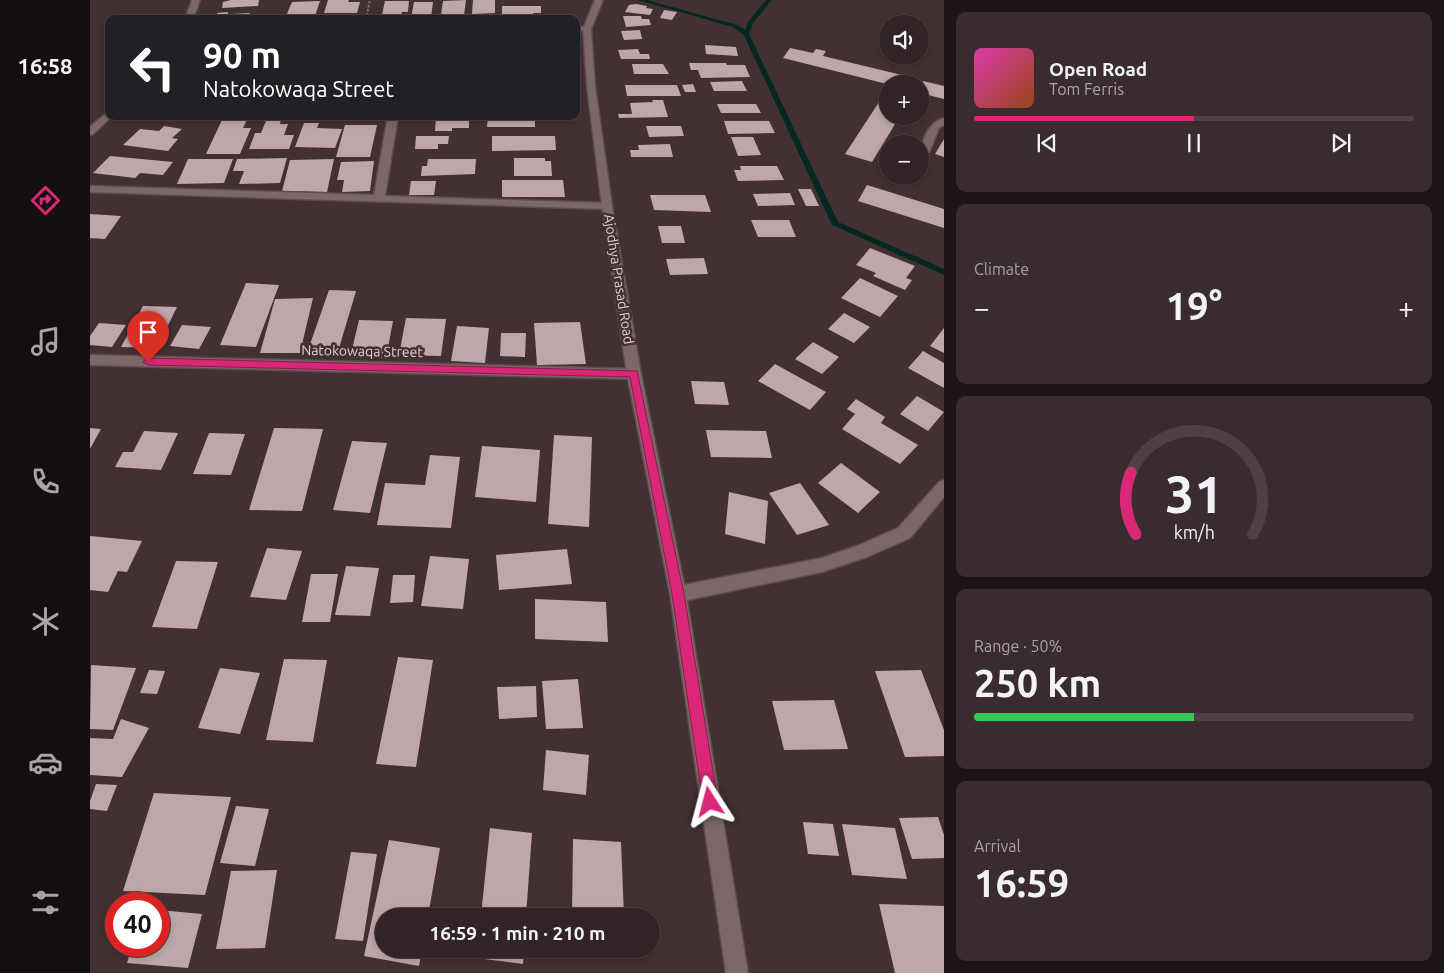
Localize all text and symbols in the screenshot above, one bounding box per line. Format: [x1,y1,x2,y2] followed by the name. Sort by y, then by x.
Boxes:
[879,15,929,185] map controls
[879,15,929,65] button: sound
[120,35,185,100] icon: left
[203,35,281,75] text: 90 m
[17,53,73,78] text: 16:58
[1049,58,1147,80] text: Open Road
[879,75,929,125] button: +
[203,76,394,101] text: Natokowaqa Street
[1049,80,1124,98] text: Tom Ferris
[1033,129,1061,157] icon: previous
[1180,129,1208,157] icon: pause
[1327,129,1355,157] icon: next
[879,135,929,185] button: −
[28,183,63,218] icon: directions
[601,213,637,345] street label: Ajodhya Prasad Road
[974,260,1029,278] text: Climate
[1166,285,1222,327] text: 19°
[974,292,990,323] text: −
[1398,292,1414,323] text: +
[127,311,169,362] pin
[134,318,162,346] icon: arrive
[28,324,63,359] icon: music
[301,342,423,360] street label: Natokowaqa Street
[28,464,63,499] icon: phone
[1165,465,1223,523] text: 31
[1173,522,1215,542] text: km/h
[28,604,63,639] icon: climate
[974,637,1062,655] text: Range · 50%
[974,662,1101,704] text: 250 km
[28,745,63,780] icon: car
[683,775,735,827] position arrow
[974,837,1021,855] text: Arrival
[974,862,1069,904] text: 16:59
[28,885,63,920] icon: filters
[105,892,170,957] speed limit sign: 40
[430,922,605,944] text: 16:59 · 1 min · 210 m

